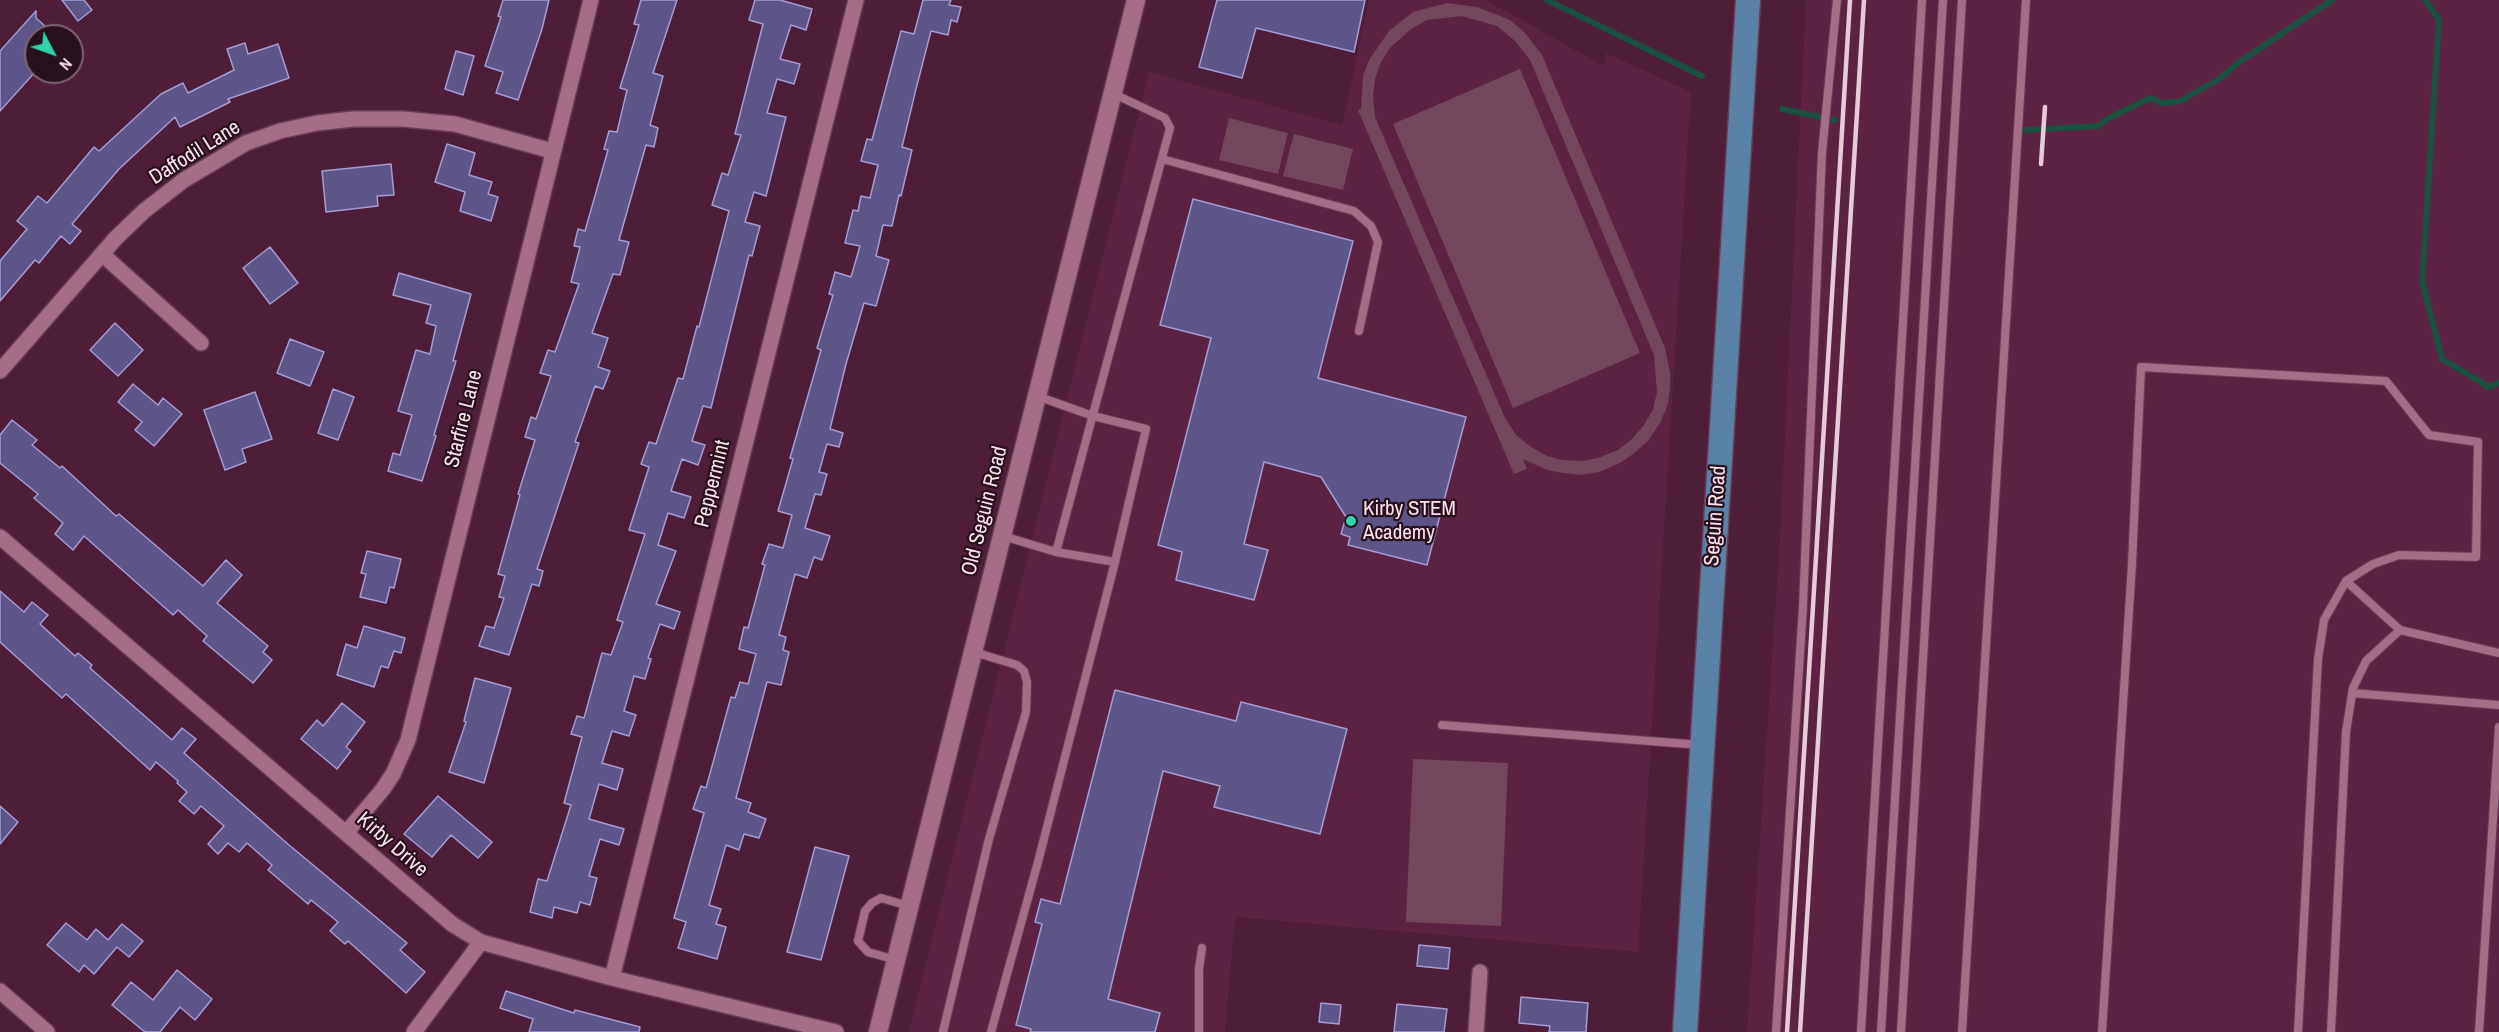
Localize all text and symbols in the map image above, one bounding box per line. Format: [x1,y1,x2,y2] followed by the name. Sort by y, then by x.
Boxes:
[24,24,84,84] north arrow
[55,54,77,75] text: N
[145,115,245,191] street label: Daffodil Lane
[440,368,488,470] street label: Starfire Lane
[690,438,736,530] street label: Peppermint
[957,444,1013,578] street label: Old Seguin Road
[1700,465,1732,567] street label: Seguin Road
[1363,496,1456,546] place label: Kirby STEM Academy
[1344,514,1358,528] marker: Kirby STEM Academy
[351,807,433,883] street label: Kirby Drive

